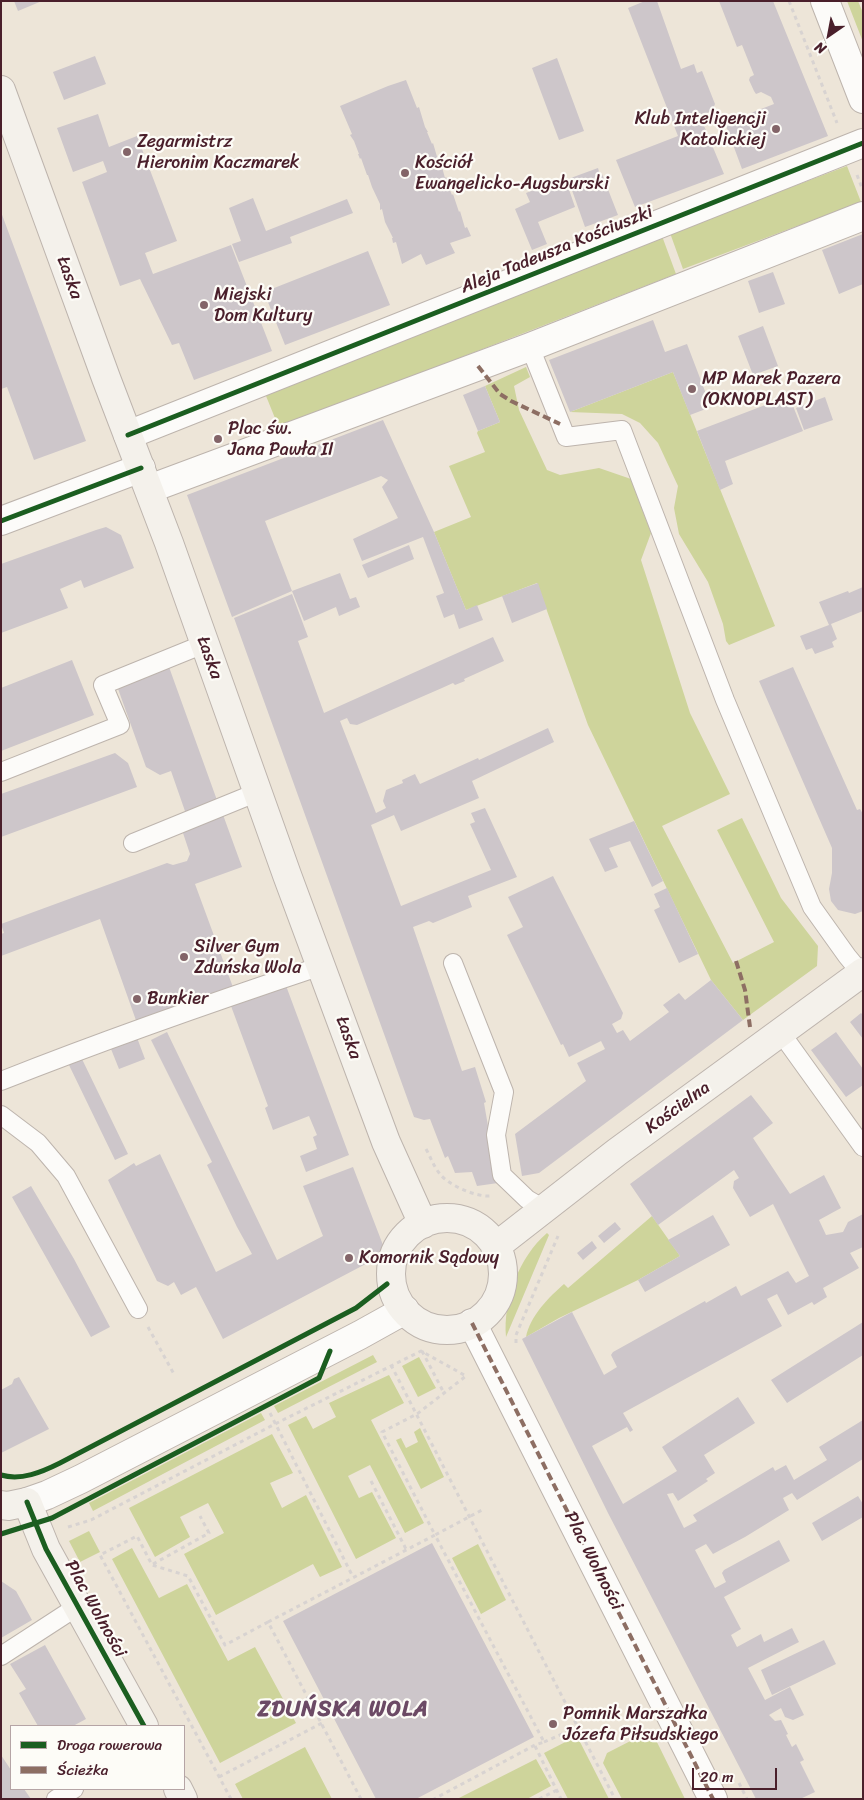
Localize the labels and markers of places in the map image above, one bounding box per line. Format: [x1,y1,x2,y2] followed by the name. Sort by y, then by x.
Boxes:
[635,108,766,150] place label: Klub Inteligencji Katolickiej
[770,123,782,135] marker: Klub Inteligencji Katolickiej
[137,131,299,173] place label: Zegarmistrz Hieronim Kaczmarek
[121,146,133,158] marker: Zegarmistrz Hieronim Kaczmarek
[415,152,609,194] place label: Kościół Ewangelicko-Augsburski
[399,167,411,179] marker: Kościół Ewangelicko-Augsburski
[214,284,312,326] place label: Miejski Dom Kultury
[198,299,210,311] marker: Miejski Dom Kultury
[702,368,841,410] place label: MP Marek Pazera (OKNOPLAST)
[686,383,698,395] marker: MP Marek Pazera (OKNOPLAST)
[228,418,334,460] place label: Plac św. Jana Pawła II
[212,433,224,445] marker: Plac św. Jana Pawła II
[194,936,301,979] place label: Silver Gym Zduńska Wola
[178,951,190,963] marker: Silver Gym Zduńska Wola
[147,988,208,1010] place label: Bunkier
[131,993,143,1005] marker: Bunkier
[359,1247,499,1269] place label: Komornik Sądowy
[343,1252,355,1264] marker: Komornik Sądowy
[563,1703,719,1746] place label: Pomnik Marszałka Józefa Piłsudskiego
[547,1718,559,1730] marker: Pomnik Marszałka Józefa Piłsudskiego

